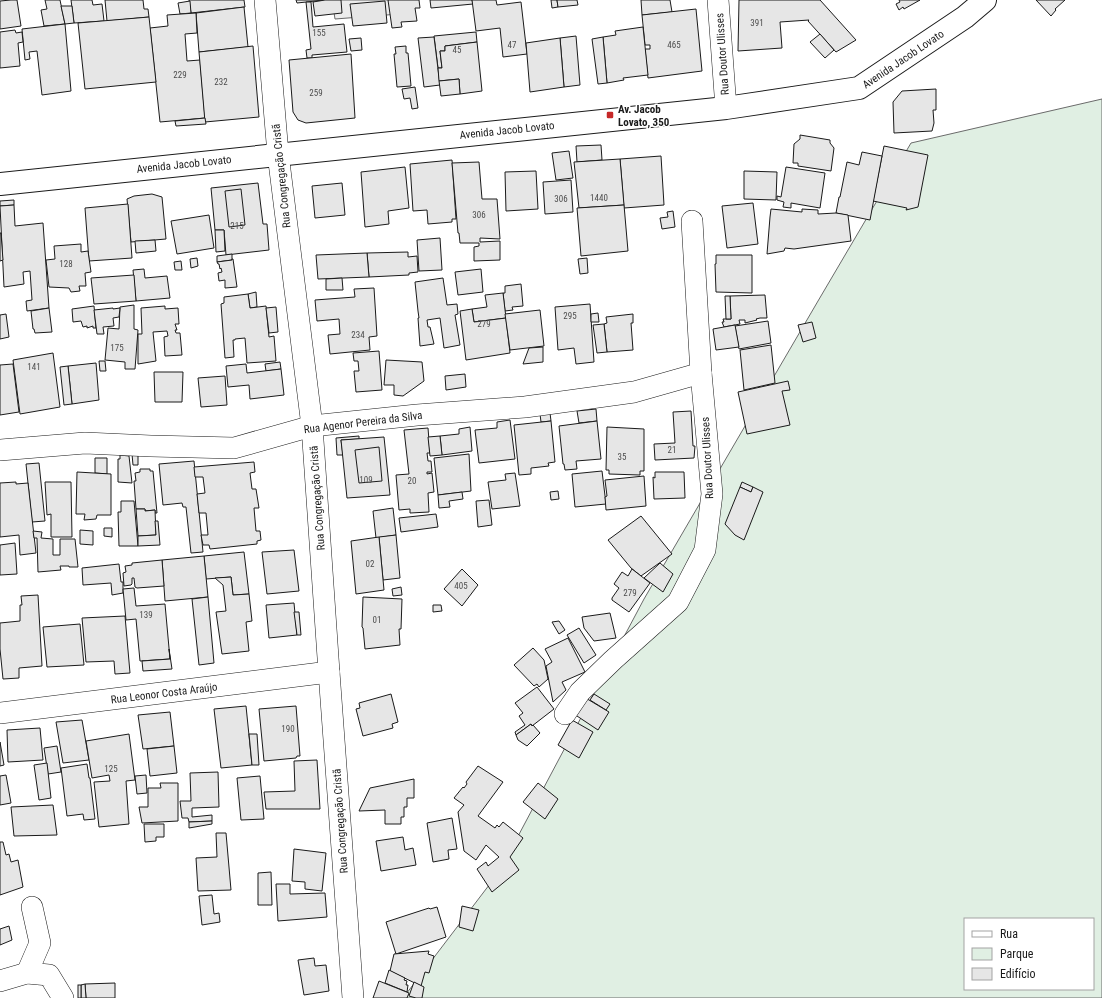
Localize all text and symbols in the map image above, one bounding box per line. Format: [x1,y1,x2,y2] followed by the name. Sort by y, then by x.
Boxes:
[713,13,732,95] street label: Rua Doutor Ulisses
[750,18,764,28] house number: 391
[860,27,947,91] street label: Avenida Jacob Lovato
[312,28,326,38] house number: 155
[508,40,517,50] house number: 47
[667,40,681,50] house number: 465
[453,45,462,55] house number: 45
[173,70,187,80] house number: 229
[214,77,228,87] house number: 232
[309,88,323,98] house number: 259
[618,103,670,129] place label: Av. Jacob Lovato, 350
[605,110,615,120] marker: Av. Jacob Lovato, 350
[459,119,556,142] street label: Avenida Jacob Lovato
[270,123,293,229] street label: Rua Congregação Cristã
[136,153,233,176] street label: Avenida Jacob Lovato
[590,193,608,203] house number: 1440
[554,194,568,204] house number: 306
[472,210,486,220] house number: 306
[230,221,244,231] house number: 215
[59,259,73,269] house number: 128
[563,311,577,321] house number: 295
[477,319,491,329] house number: 279
[351,330,365,340] house number: 234
[110,343,124,353] house number: 175
[27,362,41,372] house number: 141
[303,409,423,436] street label: Rua Agenor Pereira da Silva
[699,417,716,499] street label: Rua Doutor Ulisses
[307,445,328,551] street label: Rua Congregação Cristã
[668,445,676,455] house number: 21
[618,452,627,462] house number: 35
[359,475,373,485] house number: 109
[408,476,416,486] house number: 20
[366,559,375,569] house number: 02
[454,581,468,591] house number: 405
[623,588,637,598] house number: 279
[139,610,153,620] house number: 139
[373,615,381,625] house number: 01
[110,680,219,706] street label: Rua Leonor Costa Araújo
[281,724,295,734] house number: 190
[104,764,118,774] house number: 125
[330,768,351,874] street label: Rua Congregação Cristã
[964,918,1094,990] legend
[1000,927,1018,941] text: Rua
[1000,947,1034,961] text: Parque
[1000,967,1036,981] text: Edifício

